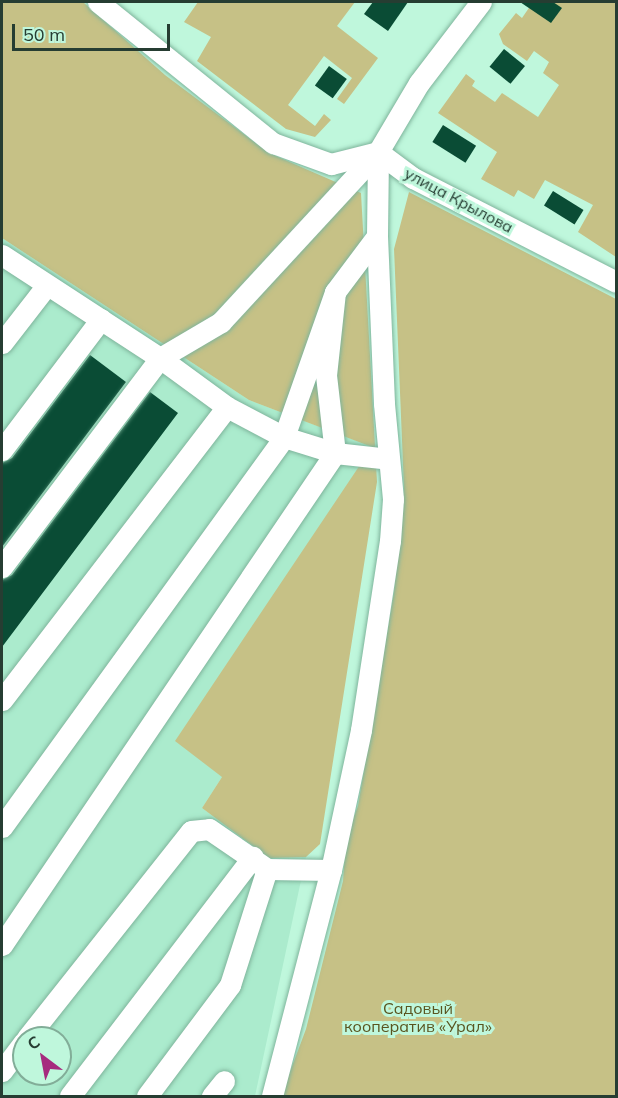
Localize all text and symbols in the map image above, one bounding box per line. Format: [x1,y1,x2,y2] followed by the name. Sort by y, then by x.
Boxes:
[15,12,172,50] scale bar
[23,23,65,46] text: 50 m
[401,163,517,237] street label: улица Крылова
[344,998,492,1036] park label: Садовый кооператив «Урал»
[12,1026,72,1086] north arrow
[24,1031,43,1054] text: С

